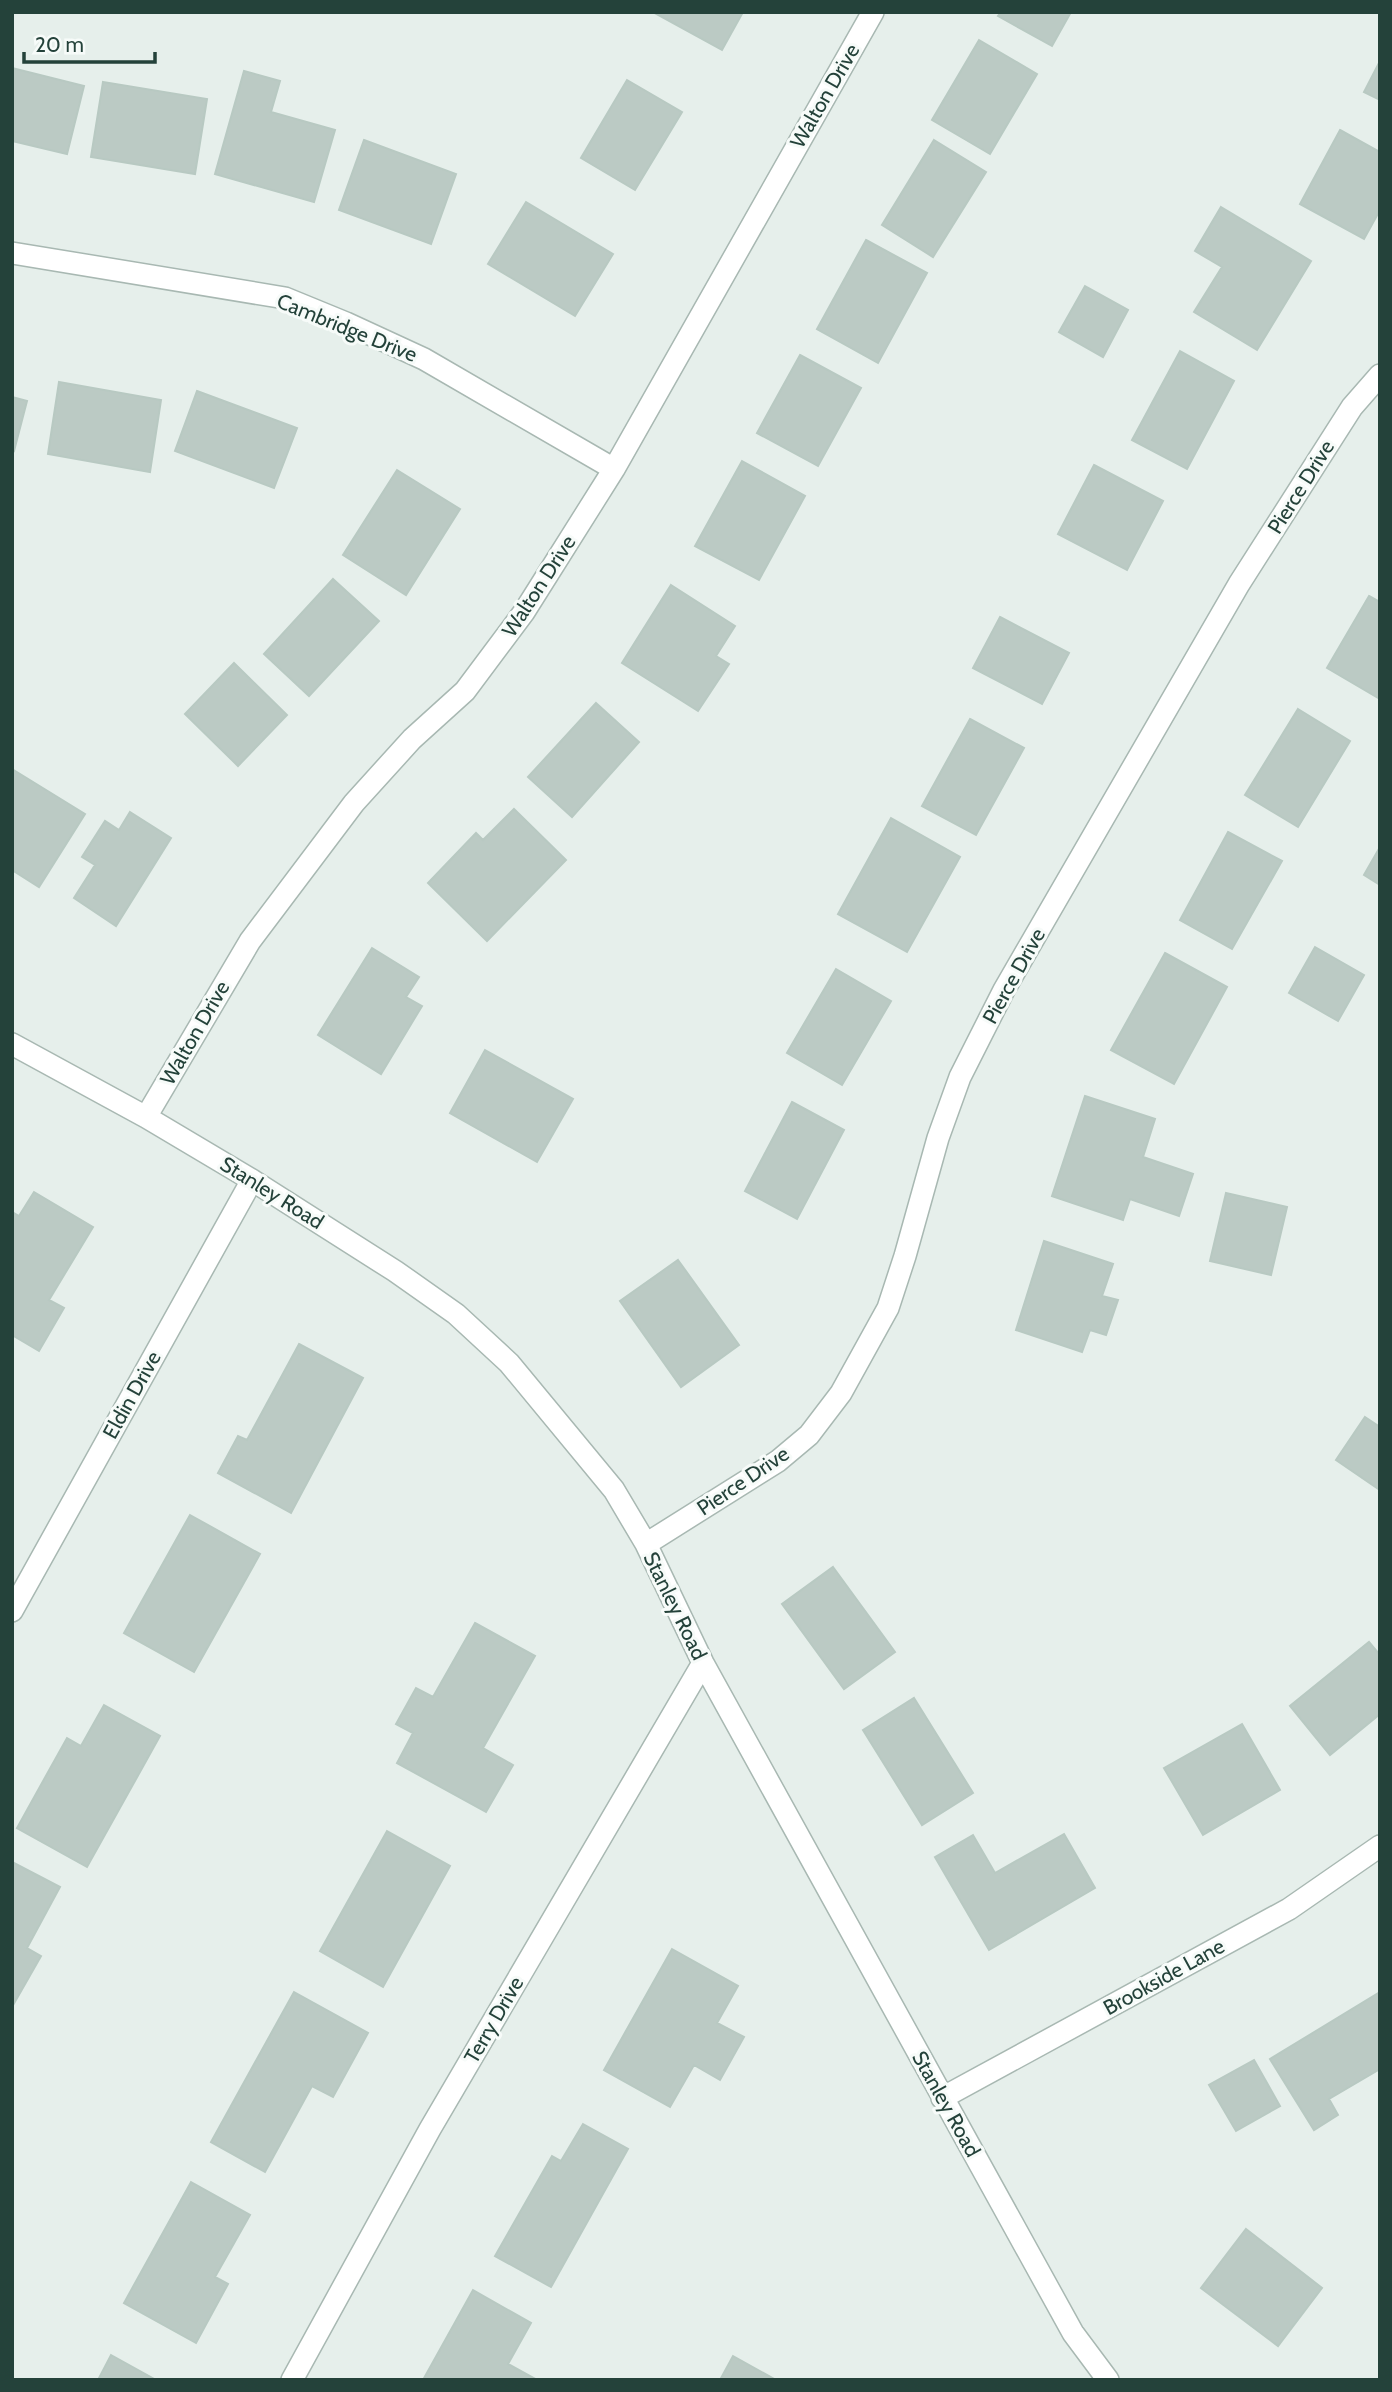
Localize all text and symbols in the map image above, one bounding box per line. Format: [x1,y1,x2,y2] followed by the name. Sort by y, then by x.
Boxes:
[24,21,156,65] scale bar
[35,32,84,57] text: 20 m
[785,39,865,152] street label: Walton Drive
[273,288,421,367] street label: Cambridge Drive
[1262,435,1339,538] street label: Pierce Drive
[496,530,581,641] street label: Walton Drive
[977,923,1050,1028] street label: Pierce Drive
[155,976,235,1089] street label: Walton Drive
[216,1151,329,1234] street label: Stanley Road
[97,1346,166,1443] street label: Eldin Drive
[692,1441,794,1520] street label: Pierce Drive
[639,1548,712,1664] street label: Stanley Road
[1099,1933,1229,2020] street label: Brookside Lane
[459,1972,529,2068] street label: Terry Drive
[907,2046,986,2161] street label: Stanley Road

